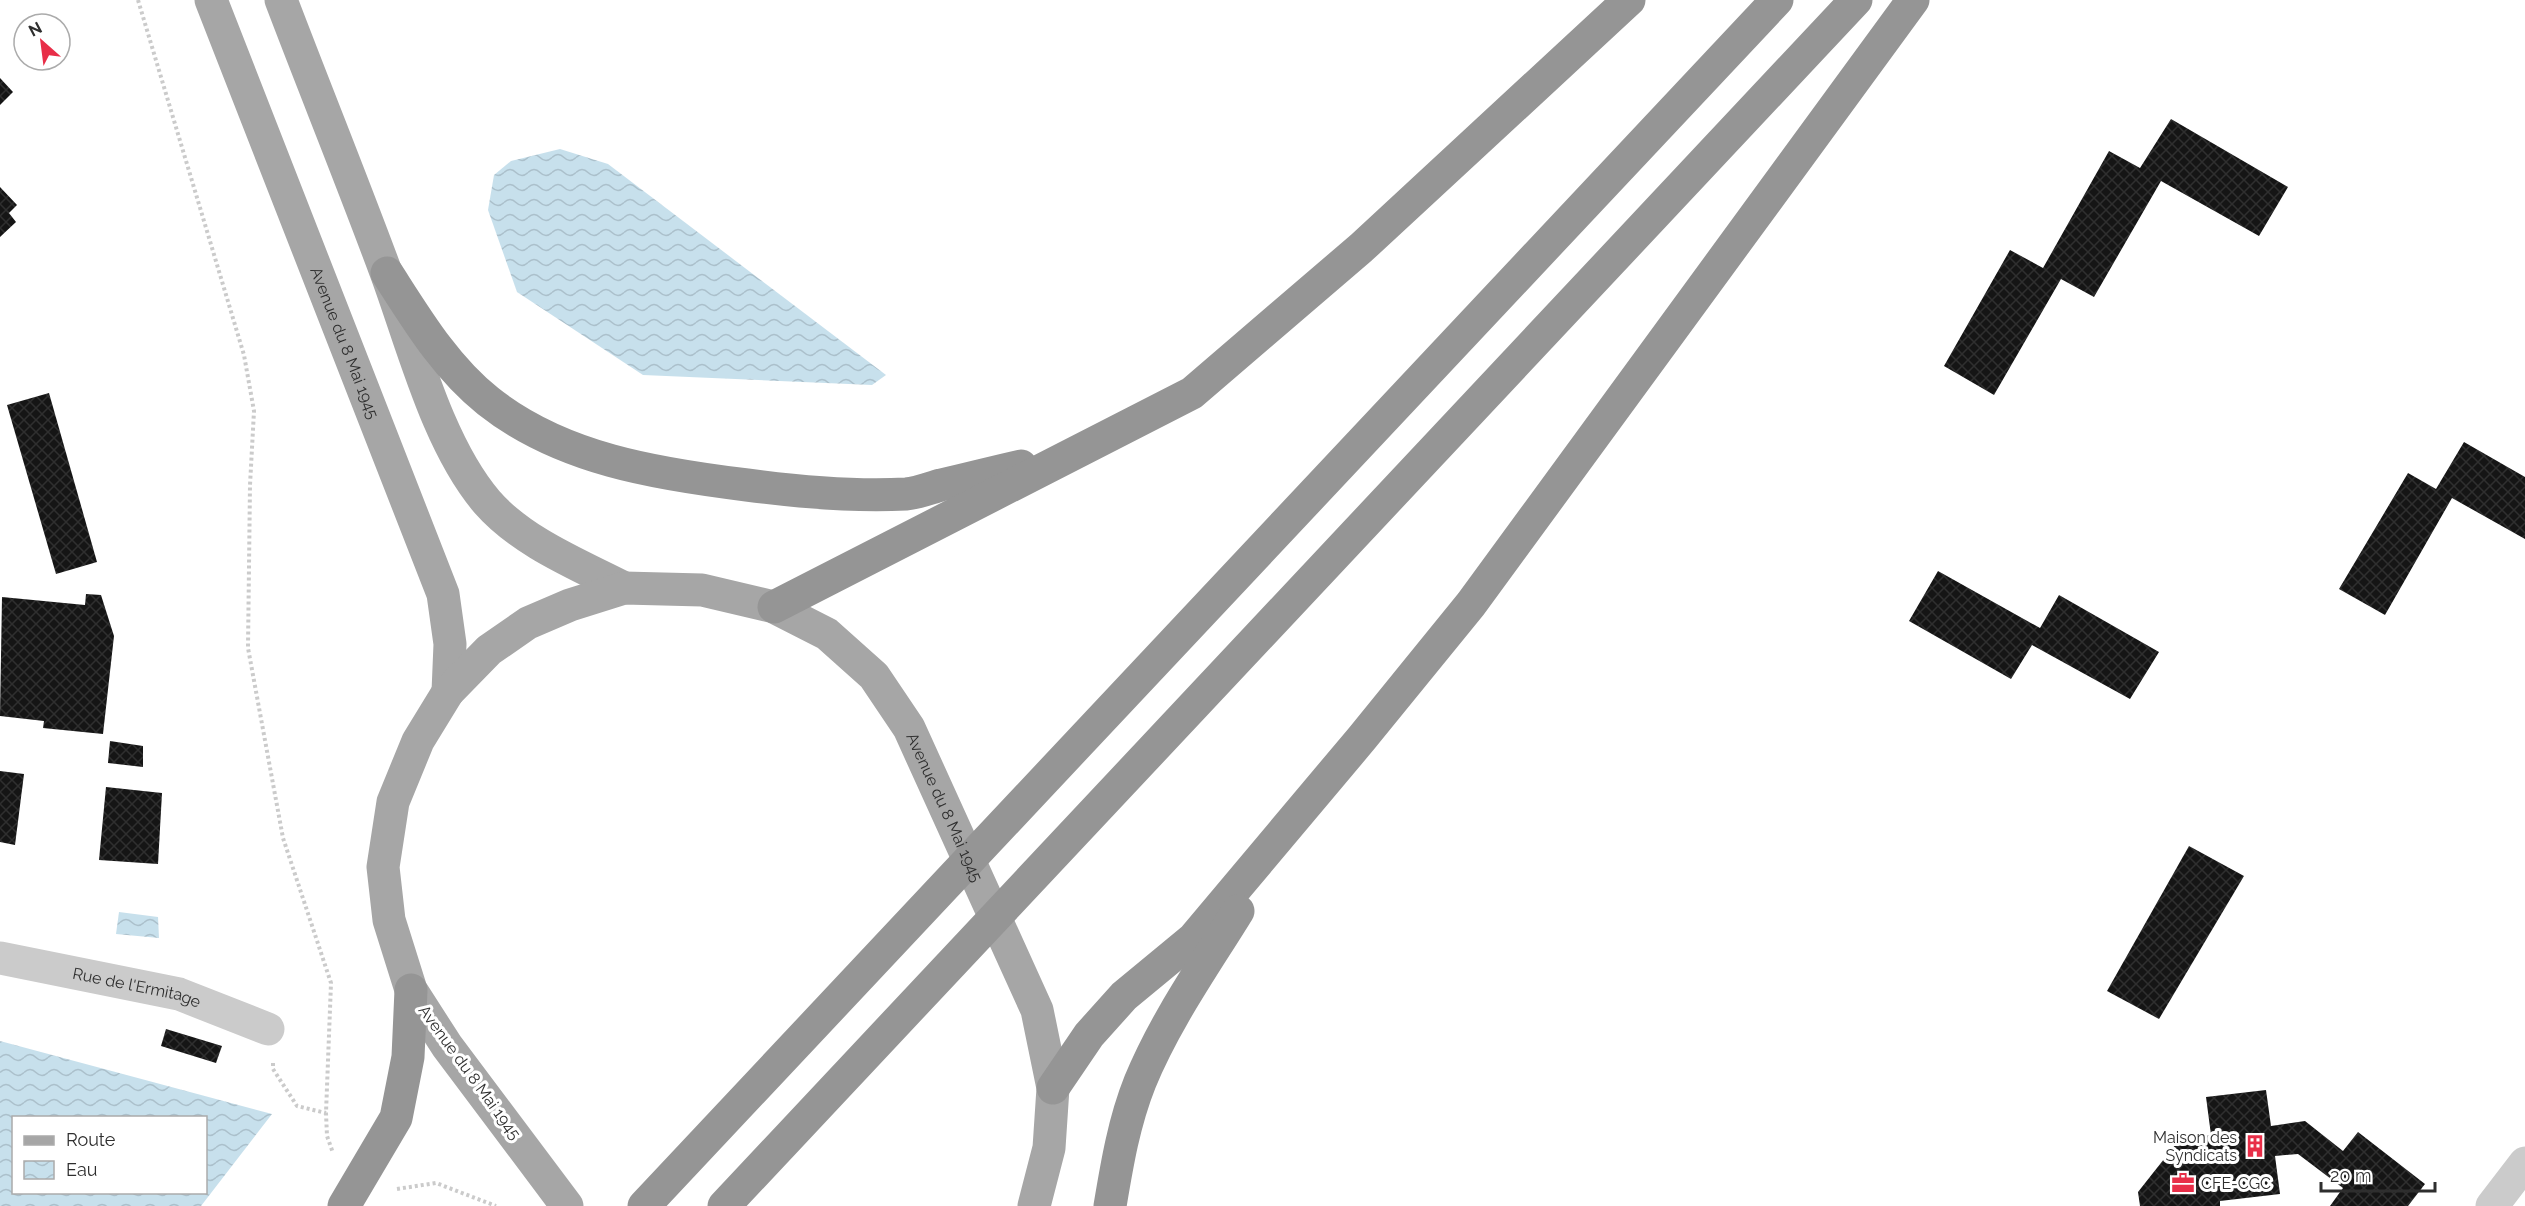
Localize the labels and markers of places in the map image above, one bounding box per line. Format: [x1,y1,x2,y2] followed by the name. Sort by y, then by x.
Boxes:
[2153,1128,2237,1165] place label: Maison des Syndicats
[2242,1133,2268,1159] building icon: Maison des Syndicats
[2170,1170,2196,1196] office icon: CFE-CGC
[2201,1174,2271,1193] place label: CFE-CGC

